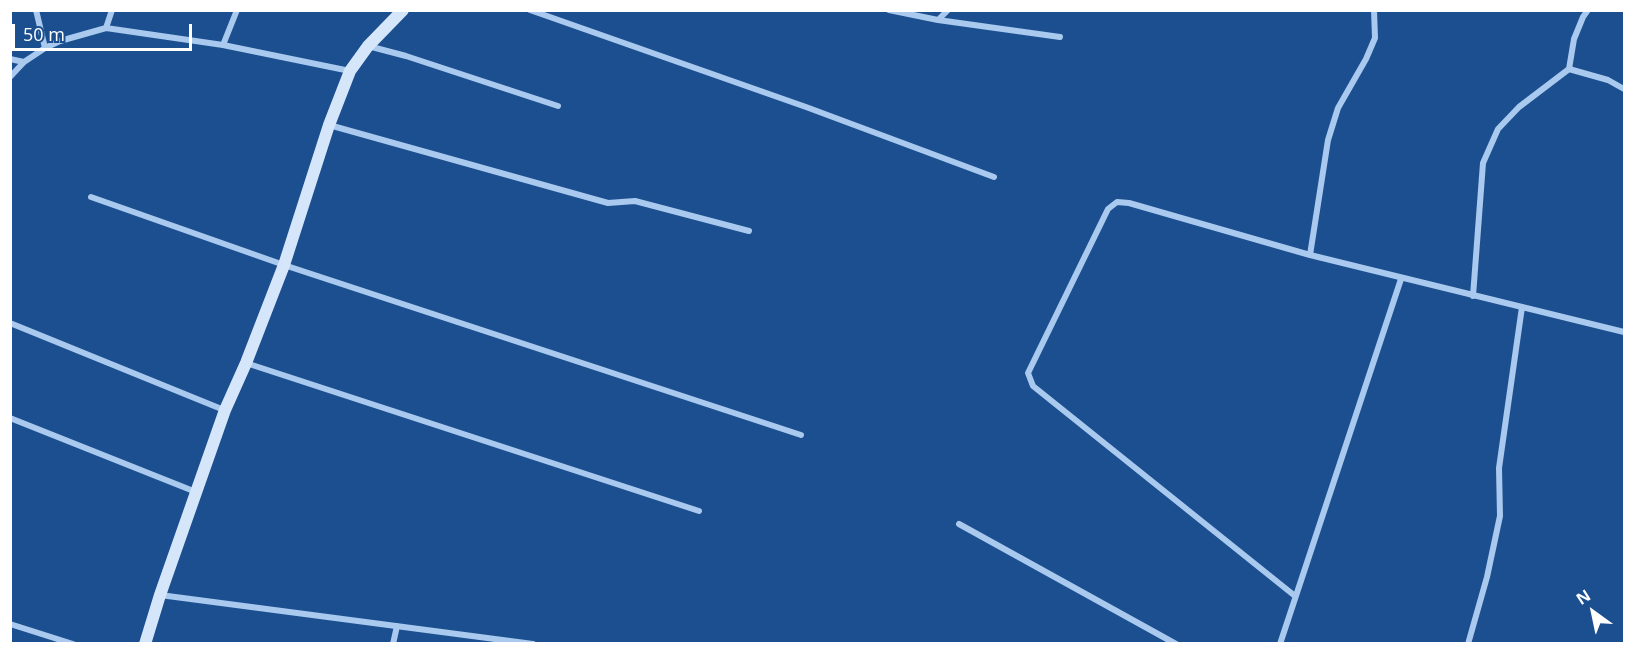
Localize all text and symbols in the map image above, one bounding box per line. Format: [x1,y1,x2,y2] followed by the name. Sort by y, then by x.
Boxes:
[15,12,195,50] scale bar
[23,22,65,46] text: 50 m
[1563,582,1623,642] north arrow
[1572,584,1595,610] text: N

